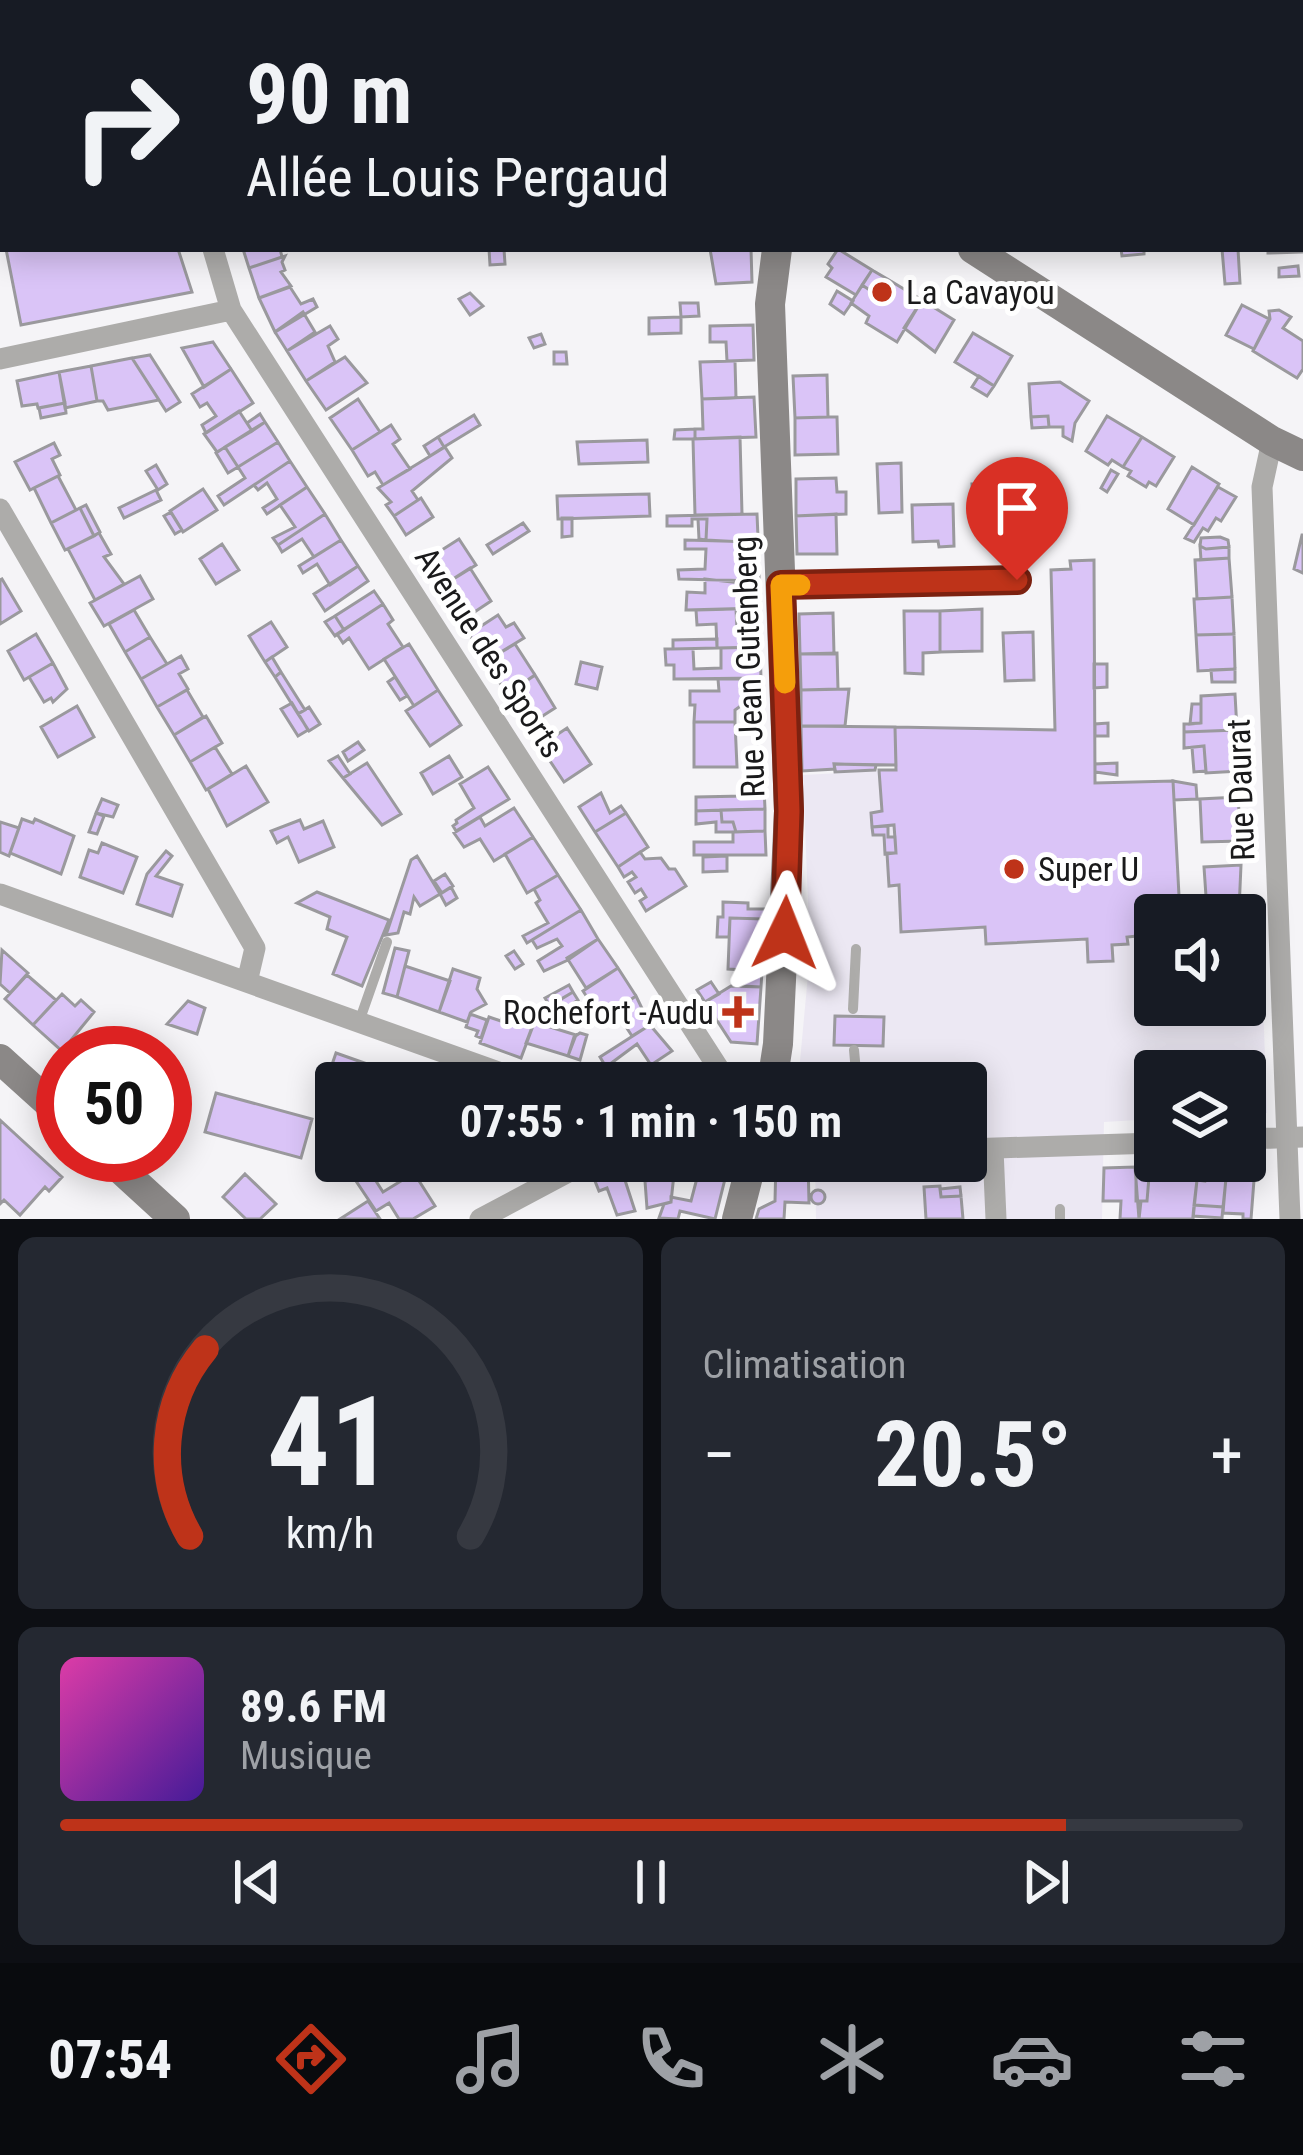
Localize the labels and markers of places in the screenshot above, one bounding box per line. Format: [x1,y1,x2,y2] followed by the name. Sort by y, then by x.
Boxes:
[906,273,1055,312] place label: La Cavayou
[869,279,895,305] marker: La Cavayou
[966,457,1068,580] pin
[1038,850,1139,889] place label: Super U
[1001,856,1027,882] marker: Super U
[503,993,714,1032] place label: Rochefort -Audu
[725,999,751,1025] marker: Rochefort -Audu

